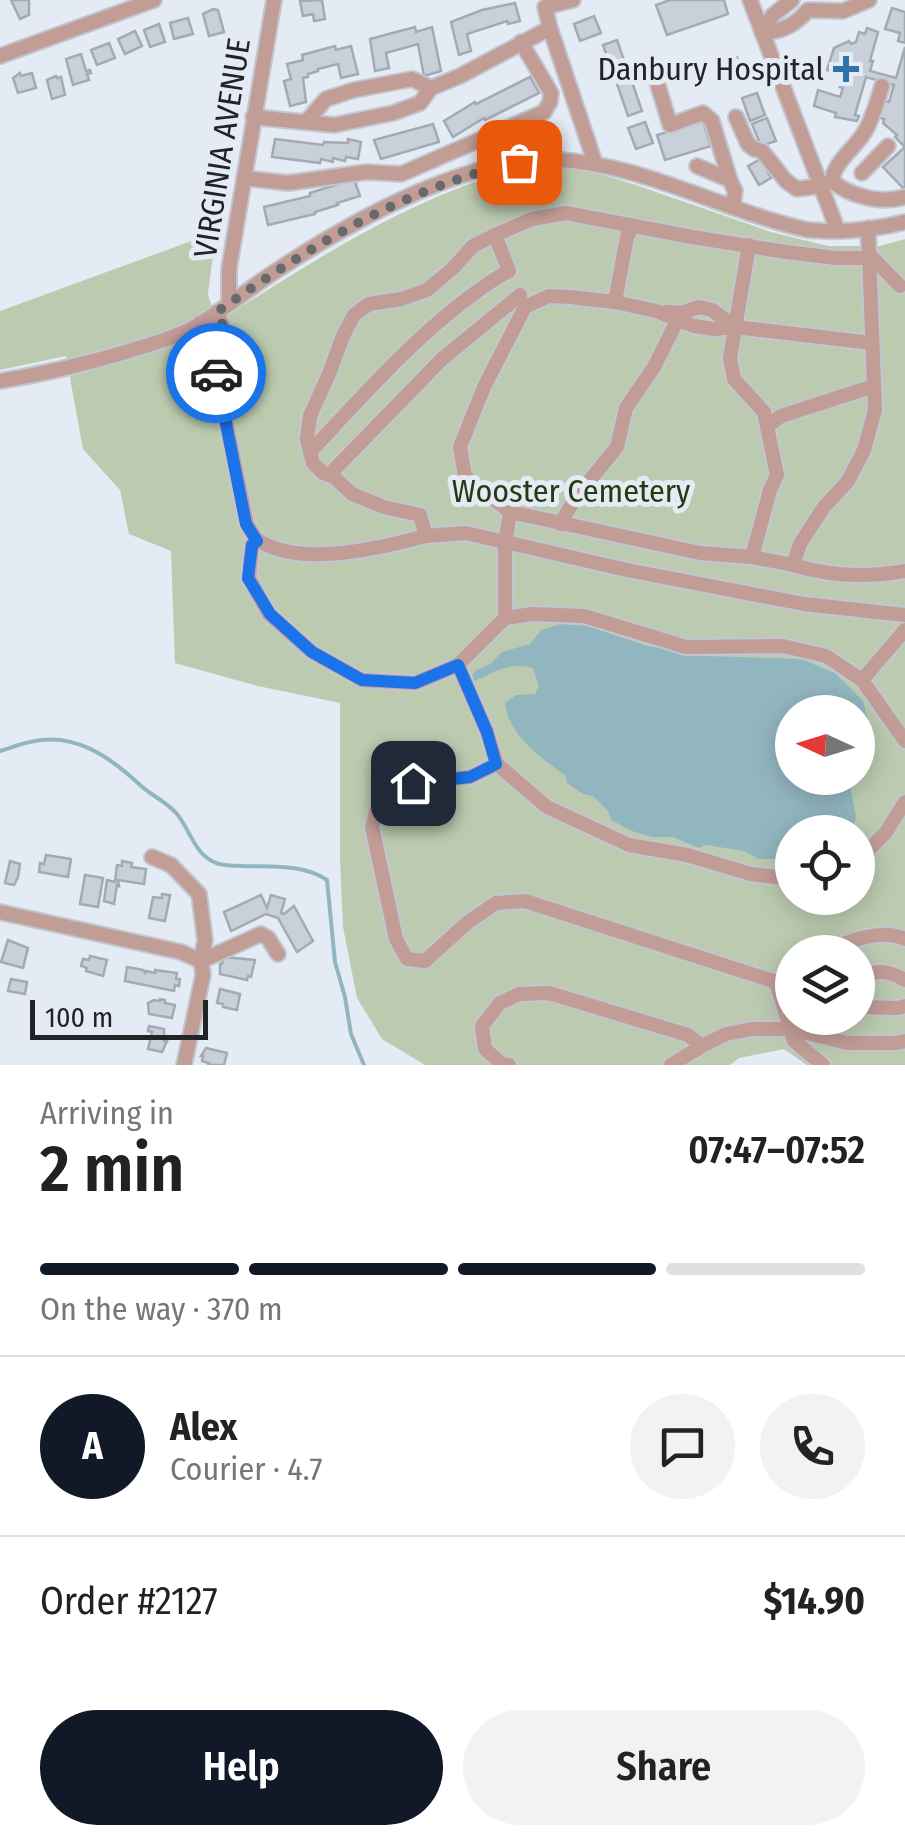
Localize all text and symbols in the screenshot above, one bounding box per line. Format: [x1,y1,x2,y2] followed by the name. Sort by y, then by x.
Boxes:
[186,36,258,260] street label: VIRGINIA AVENUE
[597,50,824,88] place label: Danbury Hospital
[833,56,859,82] marker: Danbury Hospital
[477,120,562,205] pin
[492,135,547,190] icon: bag
[166,323,266,423] courier
[189,346,244,401] icon: car
[452,472,691,510] park label: Wooster Cemetery
[775,695,875,795] north arrow
[775,695,875,1035] map controls
[371,741,456,826] pin
[386,756,441,811] icon: home
[775,815,875,915] button: locate
[775,935,875,1035] button: layers
[30,995,208,1040] scale bar
[45,1001,113,1034] text: 100 m
[40,1094,174,1132] text: Arriving in
[688,1127,865,1173] text: 07:47–07:52
[40,1130,184,1208] text: 2 min
[40,1290,283,1328] text: On the way · 370 m
[630,1394,735,1499] button: chat
[760,1394,865,1499] button: phone
[170,1404,237,1450] text: Alex
[82,1423,103,1469] text: A
[170,1450,322,1488] text: Courier · 4.7
[40,1578,218,1624] text: Order #2127
[764,1578,865,1624] text: $14.90
[40,1710,443,1825] button: Help
[463,1710,865,1825] button: Share

